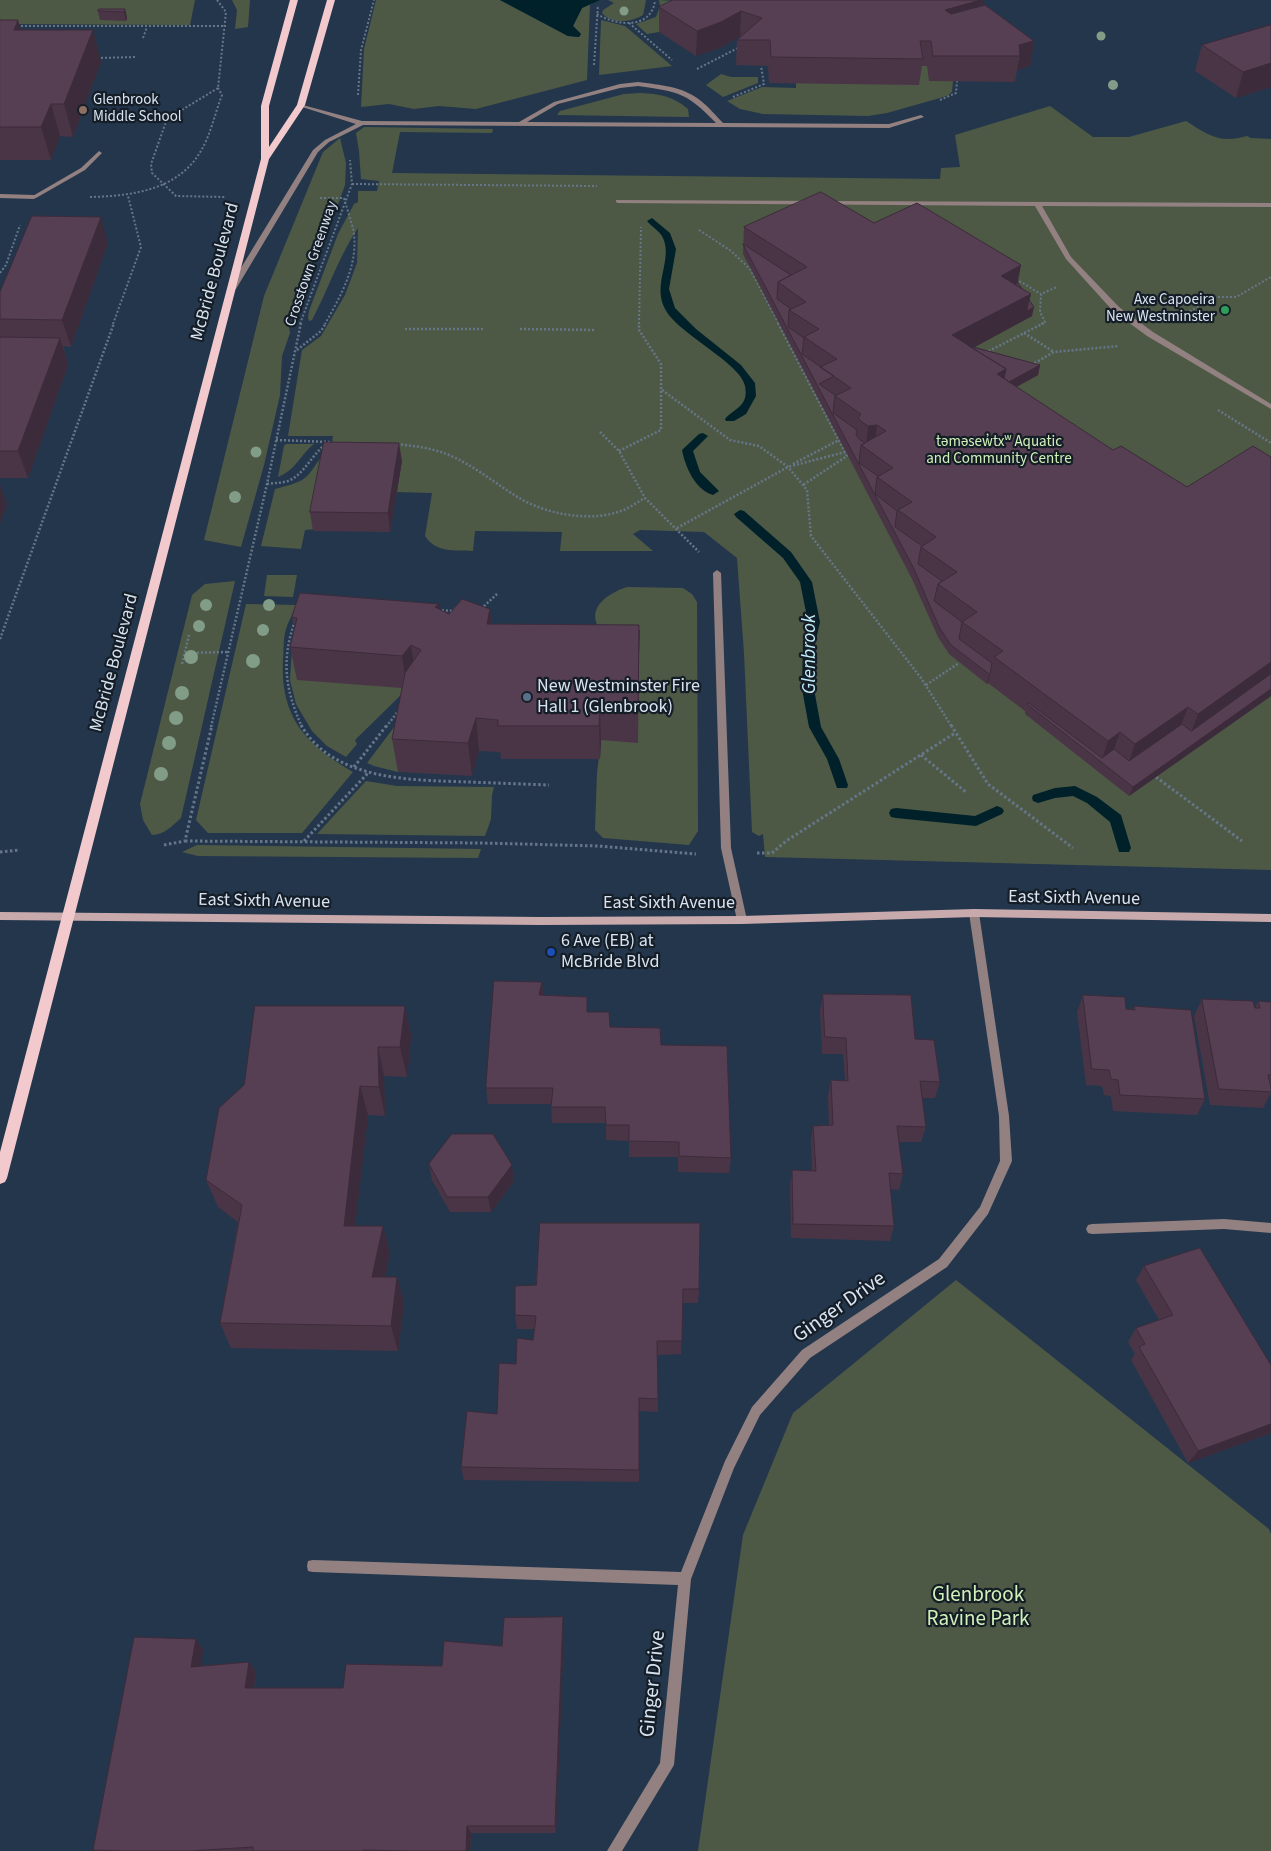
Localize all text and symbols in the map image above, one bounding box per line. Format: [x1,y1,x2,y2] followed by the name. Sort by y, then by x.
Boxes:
[93,92,182,127] place label: Glenbrook Middle School
[77,104,89,116] marker: Glenbrook Middle School
[282,199,342,329] street label: Crosstown Greenway
[187,201,245,343] street label: McBride Boulevard
[1106,292,1215,327] place label: Axe Capoeira New Westminster
[1219,304,1231,316] marker: Axe Capoeira New Westminster
[926,434,1072,469] park label: təməsew̓txʷ Aquatic and Community Centre
[86,592,144,734] street label: McBride Boulevard
[800,614,822,694] water label: Glenbrook
[537,676,700,719] place label: New Westminster Fire Hall 1 (Glenbrook)
[521,691,533,703] marker: New Westminster Fire Hall 1 (Glenbrook)
[1008,887,1140,911] street label: East Sixth Avenue
[198,890,330,914] street label: East Sixth Avenue
[603,893,735,915] street label: East Sixth Avenue
[561,931,660,974] place label: 6 Ave (EB) at McBride Blvd
[545,946,557,958] marker: 6 Ave (EB) at McBride Blvd
[789,1267,891,1349] street label: Ginger Drive
[927,1583,1029,1633] park label: Glenbrook Ravine Park
[636,1629,672,1739] street label: Ginger Drive

